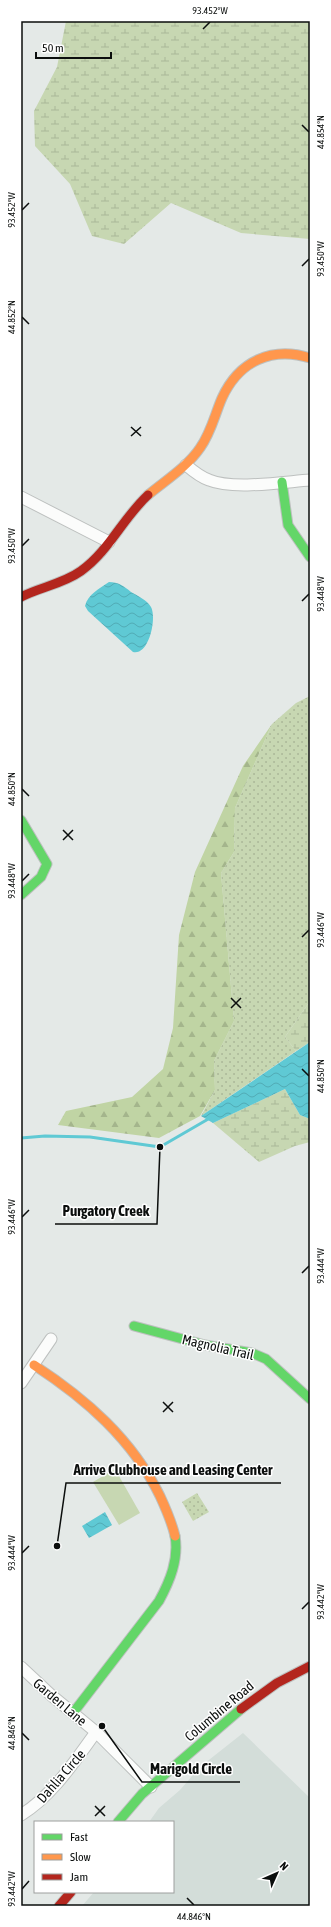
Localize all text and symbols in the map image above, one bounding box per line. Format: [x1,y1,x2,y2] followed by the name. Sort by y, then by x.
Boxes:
[192,5,228,16] text: 93.452°W
[36,34,111,60] scale bar
[42,41,64,55] text: 50 m
[315,115,326,149] text: 44.854°N
[6,192,17,228] text: 93.452°W
[315,241,326,277] text: 93.450°W
[6,300,17,334] text: 44.852°N
[6,528,17,564] text: 93.450°W
[315,576,326,612] text: 93.448°W
[6,772,17,806] text: 44.850°N
[6,863,17,899] text: 93.448°W
[315,912,326,948] text: 93.446°W
[315,1059,326,1093] text: 44.850°N
[55,1197,157,1224] callout: Purgatory Creek
[6,1199,17,1235] text: 93.446°W
[63,1202,150,1219] text: Purgatory Creek
[315,1248,326,1284] text: 93.444°W
[181,1331,256,1363] street label: Magnolia Trail
[66,1456,281,1483] callout: Arrive Clubhouse and Leasing Center
[72,1461,273,1478] text: Arrive Clubhouse and Leasing Center
[6,1535,17,1571] text: 93.444°W
[315,1584,326,1620] text: 93.442°W
[30,1675,90,1729] street label: Garden Lane
[181,1678,257,1744] street label: Columbine Road
[6,1716,17,1750] text: 44.846°N
[34,1746,88,1806] street label: Dahlia Circle
[142,1755,240,1782] callout: Marigold Circle
[150,1760,232,1777] text: Marigold Circle
[34,1821,174,1893] legend
[70,1830,88,1844] text: Fast
[70,1850,91,1864] text: Slow
[257,1853,297,1893] north arrow
[278,1859,291,1872] text: N
[70,1870,88,1884] text: Jam
[6,1871,17,1907] text: 93.442°W
[177,1911,211,1922] text: 44.846°N

